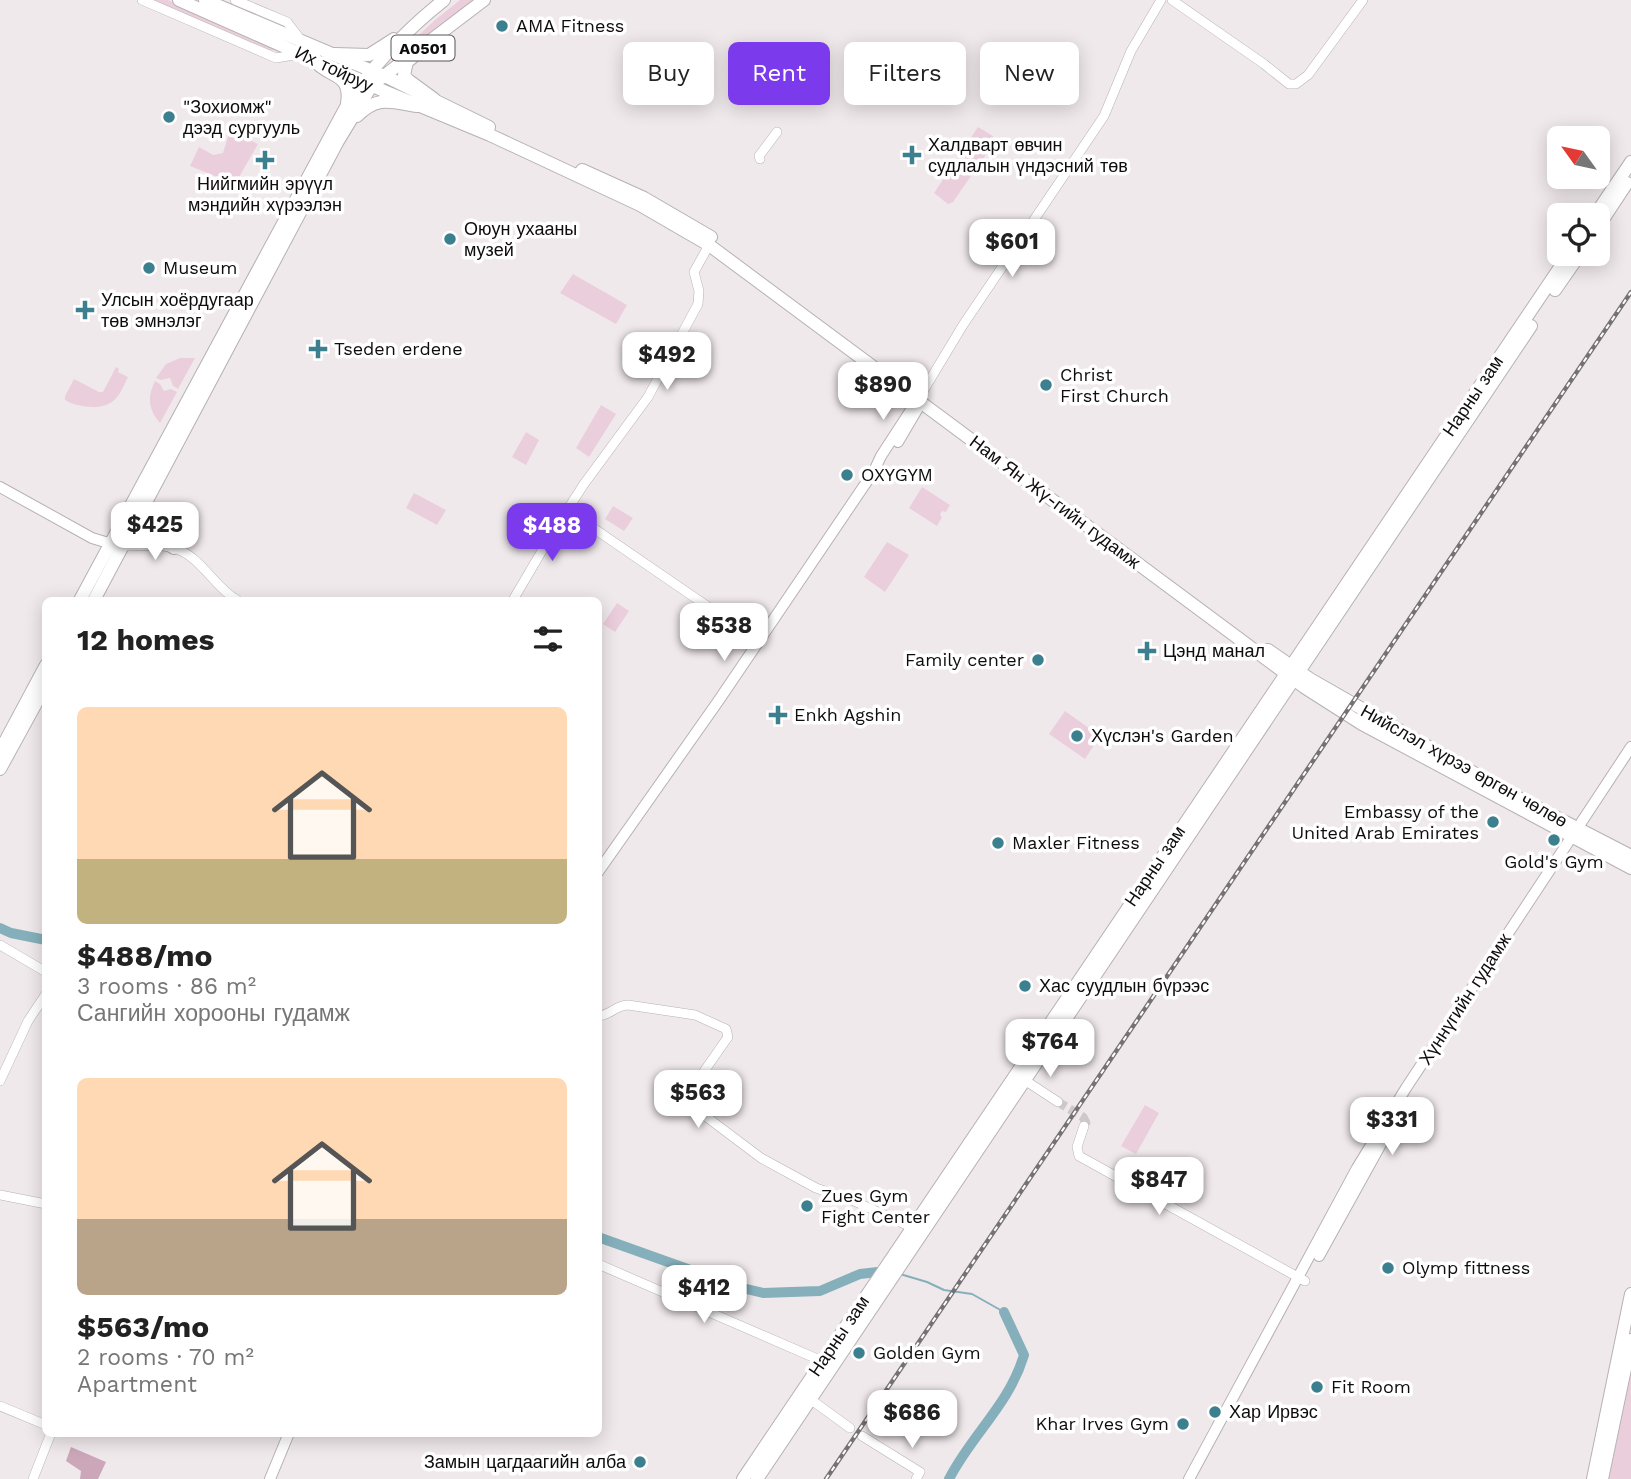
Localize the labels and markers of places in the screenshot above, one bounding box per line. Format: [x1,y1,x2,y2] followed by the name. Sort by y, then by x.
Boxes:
[516,15,624,36] place label: AMA Fitness
[494,18,510,34] marker: AMA Fitness
[183,96,300,138] place label: "Зохиомж" дээд сургууль
[161,109,177,125] marker: "Зохиомж" дээд сургууль
[928,134,1128,176] place label: Халдварт өвчин судлалын үндэсний төв
[902,145,922,165] marker: Халдварт өвчин судлалын үндэсний төв
[255,150,275,170] marker: Нийгмийн эрүүл мэндийн хүрээлэн
[188,173,342,215] place label: Нийгмийн эрүүл мэндийн хүрээлэн
[464,218,577,260] place label: Оюун ухааны музей
[971,219,1053,279] pin: $601
[442,231,458,247] marker: Оюун ухааны музей
[163,257,237,278] place label: Museum
[141,260,157,276] marker: Museum
[101,289,254,331] place label: Улсын хоёрдугаар төв эмнэлэг
[75,300,95,320] marker: Улсын хоёрдугаар төв эмнэлэг
[626,332,708,392] pin: $492
[334,338,463,359] place label: Tseden erdene
[308,339,328,359] marker: Tseden erdene
[842,362,924,422] pin: $890
[1060,364,1169,406] place label: Christ First Church
[1038,377,1054,393] marker: Christ First Church
[861,464,933,485] place label: OXYGYM
[839,467,855,483] marker: OXYGYM
[114,503,196,562] pin: $425
[511,504,593,563] pin: $488
[683,604,765,663] pin: $538
[1163,640,1265,661] place label: Цэнд манал
[1137,641,1157,661] marker: Цэнд манал
[905,649,1024,670] place label: Family center
[1030,652,1046,668] marker: Family center
[794,704,901,725] place label: Enkh Agshin
[768,705,788,725] marker: Enkh Agshin
[1091,725,1234,746] place label: Хүслэн's Garden
[1069,728,1085,744] marker: Хүслэн's Garden
[1291,801,1479,843] place label: Embassy of the United Arab Emirates
[1485,814,1501,830] marker: Embassy of the United Arab Emirates
[1012,832,1140,853] place label: Maxler Fitness
[1546,832,1562,848] marker: Gold's Gym
[990,835,1006,851] marker: Maxler Fitness
[1504,851,1604,872] place label: Gold's Gym
[1039,975,1209,996] place label: Хас суудлын бүрээс
[1017,978,1033,994] marker: Хас суудлын бүрээс
[1009,1020,1091,1079] pin: $764
[657,1070,739,1130] pin: $563
[1351,1098,1433,1157] pin: $331
[1118,1158,1200,1217] pin: $847
[821,1185,930,1227] place label: Zues Gym Fight Center
[799,1198,815,1214] marker: Zues Gym Fight Center
[1402,1257,1530,1278] place label: Olymp fittness
[1380,1260,1396,1276] marker: Olymp fittness
[663,1266,745,1325] pin: $412
[873,1342,981,1363] place label: Golden Gym
[851,1345,867,1361] marker: Golden Gym
[1331,1376,1411,1397] place label: Fit Room
[1309,1379,1325,1395] marker: Fit Room
[871,1390,953,1450] pin: $686
[1229,1401,1318,1422] place label: Хар Ирвэс
[1207,1404,1223,1420] marker: Хар Ирвэс
[1035,1413,1169,1434] place label: Khar Irves Gym
[1175,1416,1191,1432] marker: Khar Irves Gym
[424,1451,627,1472] place label: Замын цагдаагийн алба
[632,1454,648,1470] marker: Замын цагдаагийн алба

